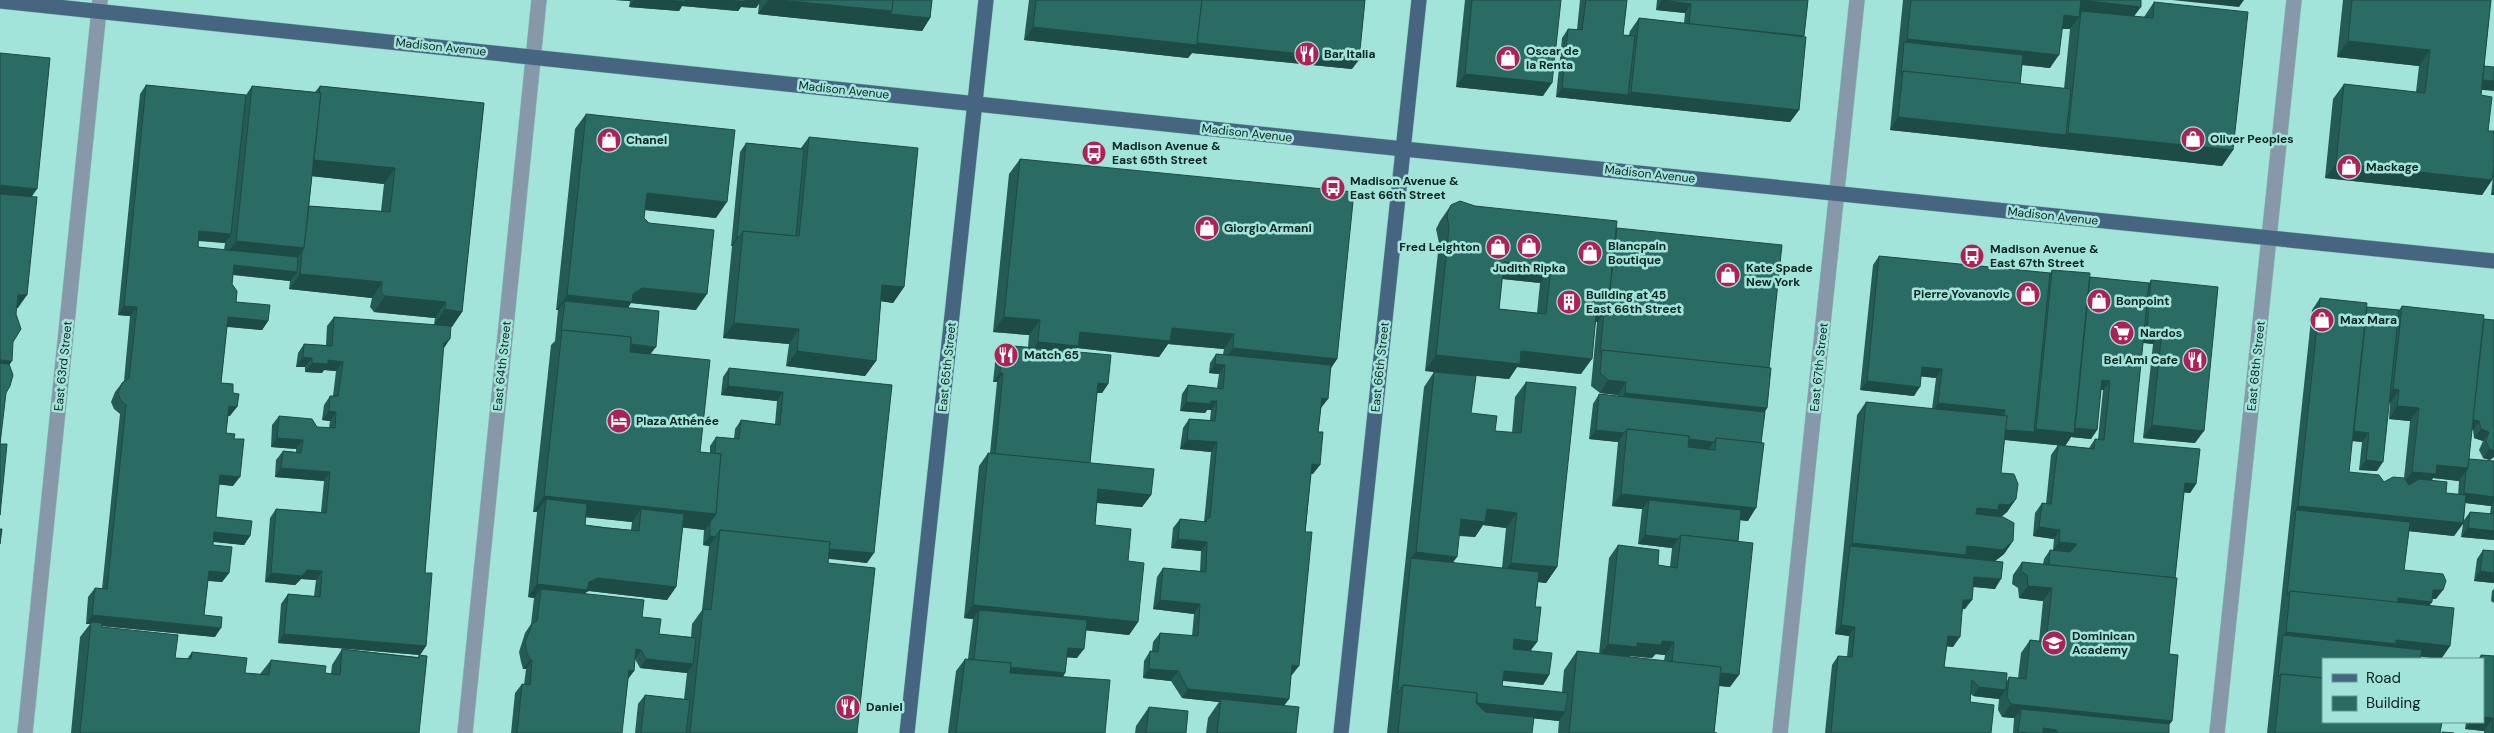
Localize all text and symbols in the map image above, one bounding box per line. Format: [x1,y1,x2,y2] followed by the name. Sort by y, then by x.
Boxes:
[395,34,487,60] street label: Madison Avenue
[1294,41,1320,67] restaurant icon: Bar Italia
[1526,43,1579,73] place label: Oscar de la Renta
[1495,45,1521,71] shop icon: Oscar de la Renta
[1324,46,1375,62] place label: Bar Italia
[798,77,890,103] street label: Madison Avenue
[1201,120,1293,146] street label: Madison Avenue
[2180,126,2206,152] shop icon: Oliver Peoples
[596,127,622,153] shop icon: Chanel
[2210,131,2294,147] place label: Oliver Peoples
[626,132,667,148] place label: Chanel
[1112,138,1221,168] place label: Madison Avenue & East 65th Street
[1081,140,1107,166] bus stop icon: Madison Avenue & East 65th Street
[2336,154,2362,180] shop icon: Mackage
[2366,159,2419,175] place label: Mackage
[1604,161,1696,187] street label: Madison Avenue
[1350,173,1459,203] place label: Madison Avenue & East 66th Street
[1320,175,1346,201] bus stop icon: Madison Avenue & East 66th Street
[2007,203,2099,229] street label: Madison Avenue
[1194,215,1220,241] shop icon: Giorgio Armani
[1224,220,1312,236] place label: Giorgio Armani
[1516,233,1542,259] shop icon: Judith Ripka
[1485,234,1511,260] shop icon: Fred Leighton
[1608,238,1666,268] place label: Blancpain Boutique
[1399,239,1480,255] place label: Fred Leighton
[1577,240,1603,266] shop icon: Blancpain Boutique
[1990,241,2099,271] place label: Madison Avenue & East 67th Street
[1959,243,1985,269] bus stop icon: Madison Avenue & East 67th Street
[1493,260,1565,276] place label: Judith Ripka
[1746,260,1813,290] place label: Kate Spade New York
[1715,262,1741,288] shop icon: Kate Spade New York
[2015,281,2041,307] shop icon: Pierre Yovanovic
[1914,286,2010,302] place label: Pierre Yovanovic
[1586,287,1682,317] place label: Building at 45 East 66th Street
[2086,288,2112,314] shop icon: Bonpoint
[1556,289,1582,315] building icon: Building at 45 East 66th Street
[2116,293,2169,309] place label: Bonpoint
[2309,307,2335,333] shop icon: Max Mara
[2340,312,2397,328] place label: Max Mara
[50,320,76,412] street label: East 63rd Street
[489,320,515,412] street label: East 64th Street
[2109,320,2135,346] supermarket icon: Nardos
[2243,320,2269,412] street label: East 68th Street
[934,321,960,413] street label: East 65th Street
[1367,321,1393,413] street label: East 66th Street
[1806,321,1832,412] street label: East 67th Street
[2140,325,2182,341] place label: Nardos
[993,342,1019,368] restaurant icon: Match 65
[1024,347,1079,363] place label: Match 65
[2182,347,2208,373] restaurant icon: Bel Ami Cafe
[2104,352,2178,368] place label: Bel Ami Cafe
[606,408,632,434] hotel icon: Plaza Athénée
[636,413,719,429] place label: Plaza Athénée
[2072,628,2135,658] place label: Dominican Academy
[2041,630,2067,656] school or university icon: Dominican Academy
[2322,658,2484,723] legend
[2366,668,2401,688] text: Road
[2366,693,2421,713] text: Building
[835,694,861,720] restaurant icon: Daniel
[866,699,903,715] place label: Daniel

